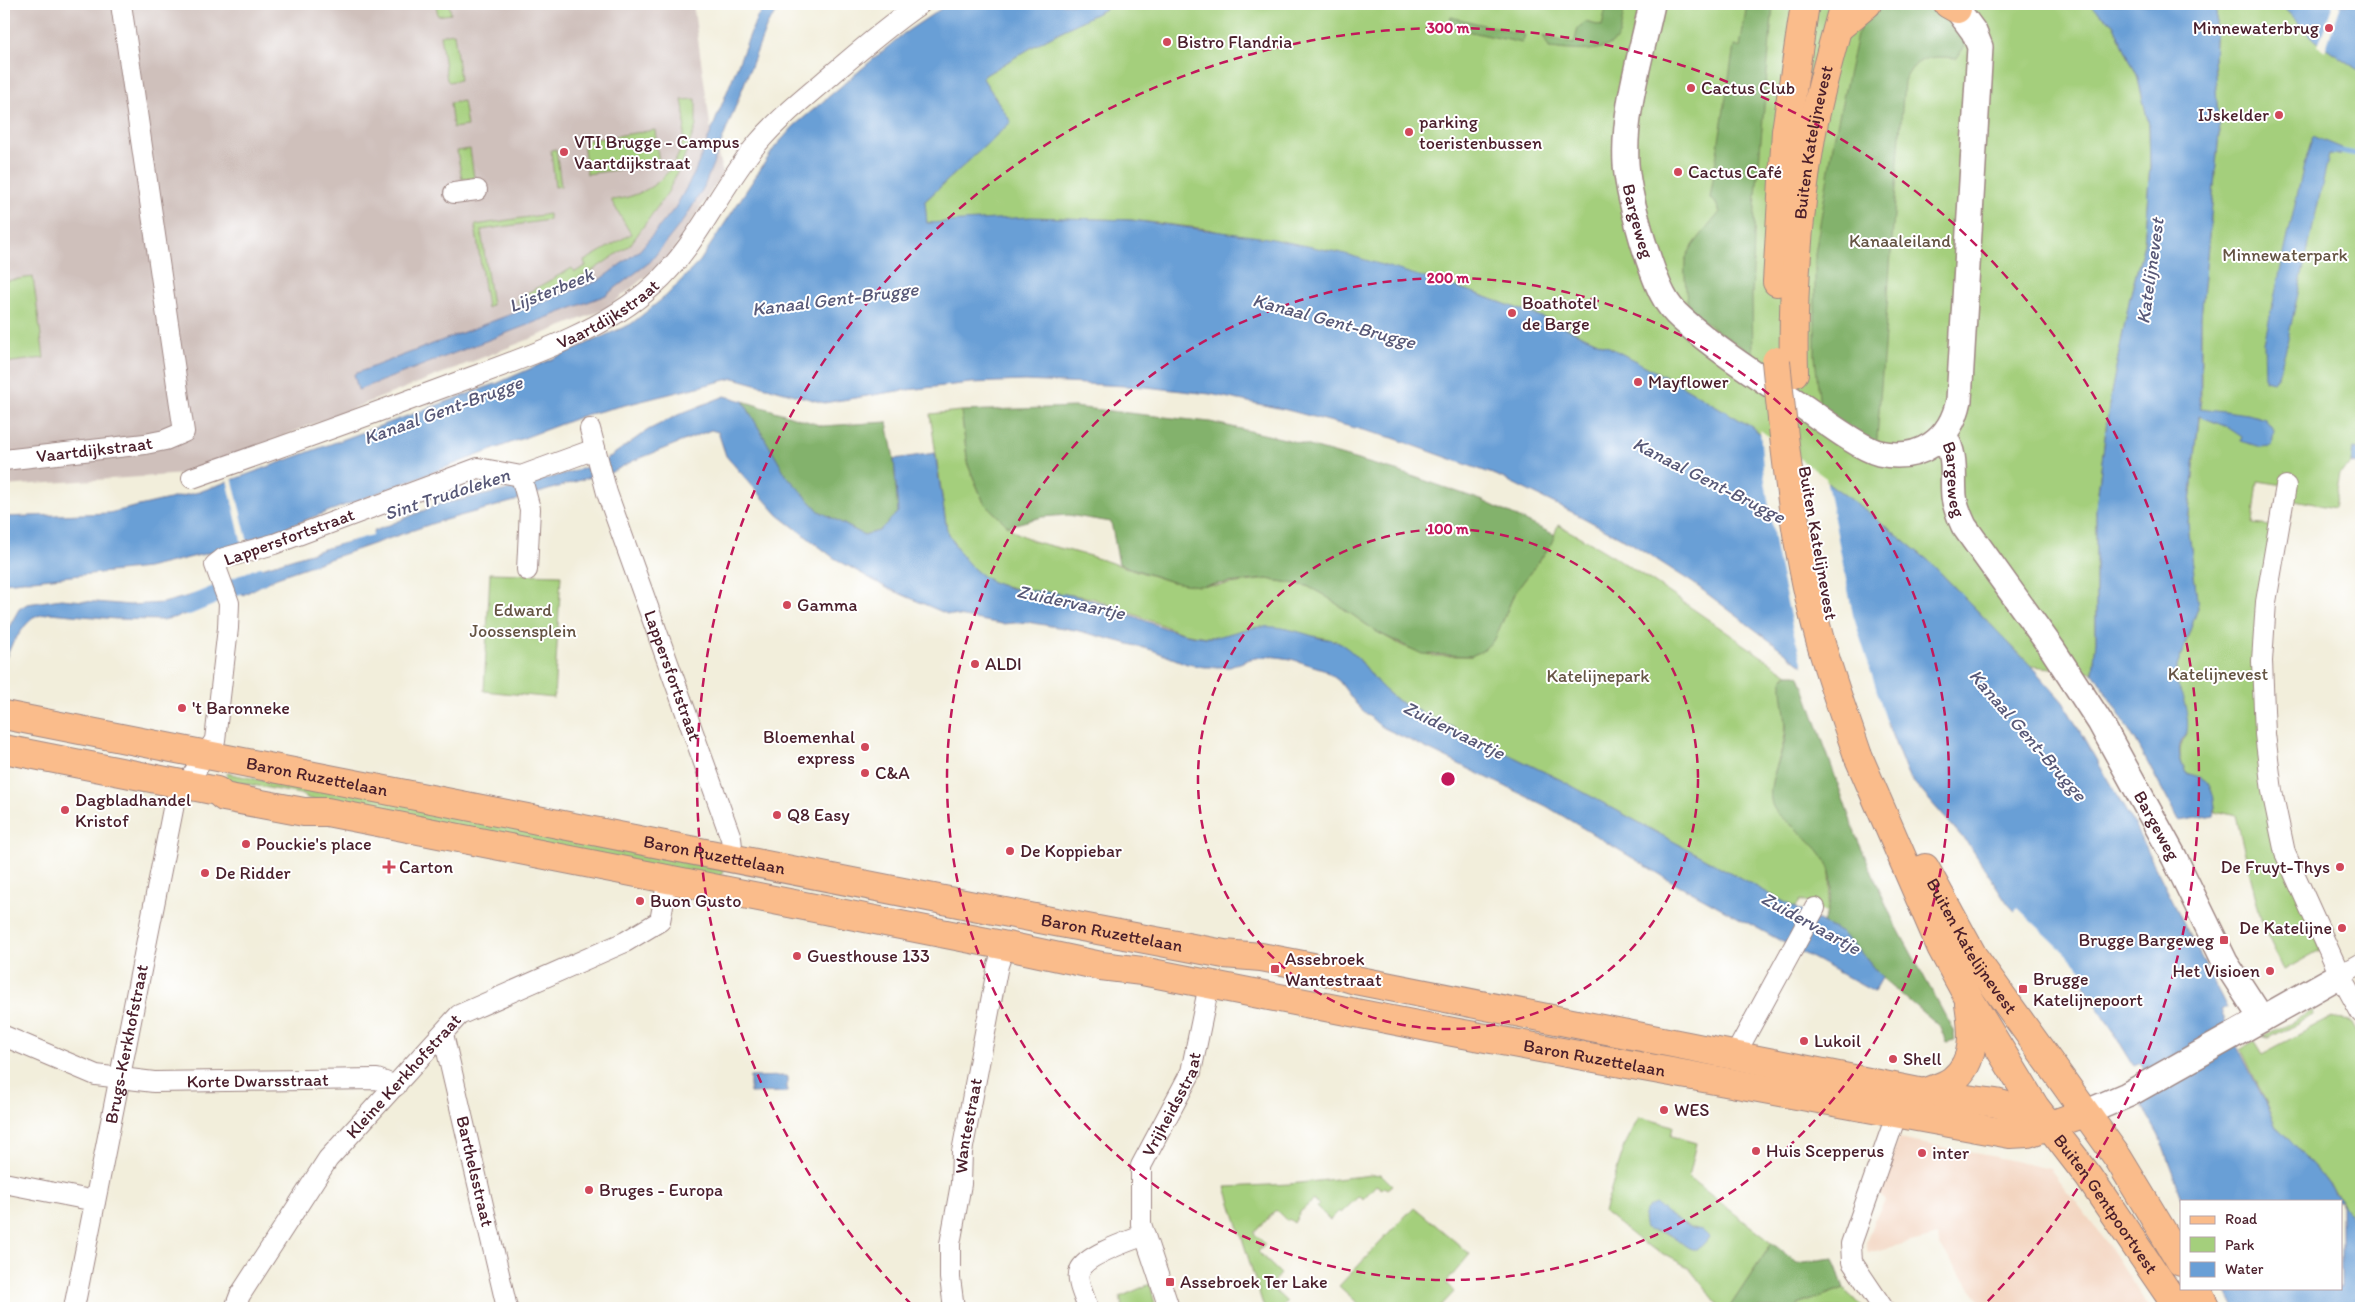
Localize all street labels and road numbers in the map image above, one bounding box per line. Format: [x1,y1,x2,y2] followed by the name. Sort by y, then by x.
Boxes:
[1789,63,1838,220] street label: Buiten Katelijnevest
[1618,182,1659,262] street label: Bargeweg
[553,274,664,354] street label: Vaartdijkstraat
[35,432,155,467] street label: Vaartdijkstraat
[1937,439,1970,521] street label: Bargeweg
[1794,464,1842,622] street label: Buiten Katelijnevest
[221,503,358,571] street label: Lappersfortstraat
[639,607,706,744] street label: Lappersfortstraat
[244,752,390,801] street label: Baron Ruzettelaan
[2129,787,2185,865] street label: Bargeweg
[642,830,788,880] street label: Baron Ruzettelaan
[1922,874,2022,1019] street label: Buiten Katelijnevest
[1039,908,1185,957] street label: Baron Ruzettelaan
[100,962,153,1126] street label: Brugs-Kerkhofstraat
[341,1009,466,1143] street label: Kleine Kerkhofstraat
[1522,1034,1668,1082] street label: Baron Ruzettelaan
[1137,1050,1206,1160] street label: Vrijheidsstraat
[186,1069,329,1093] street label: Korte Dwarsstraat
[950,1076,987,1174] street label: Wantestraat
[451,1114,499,1229] street label: Barthelsstraat
[2049,1130,2163,1278] street label: Buiten Gentpoortvest

